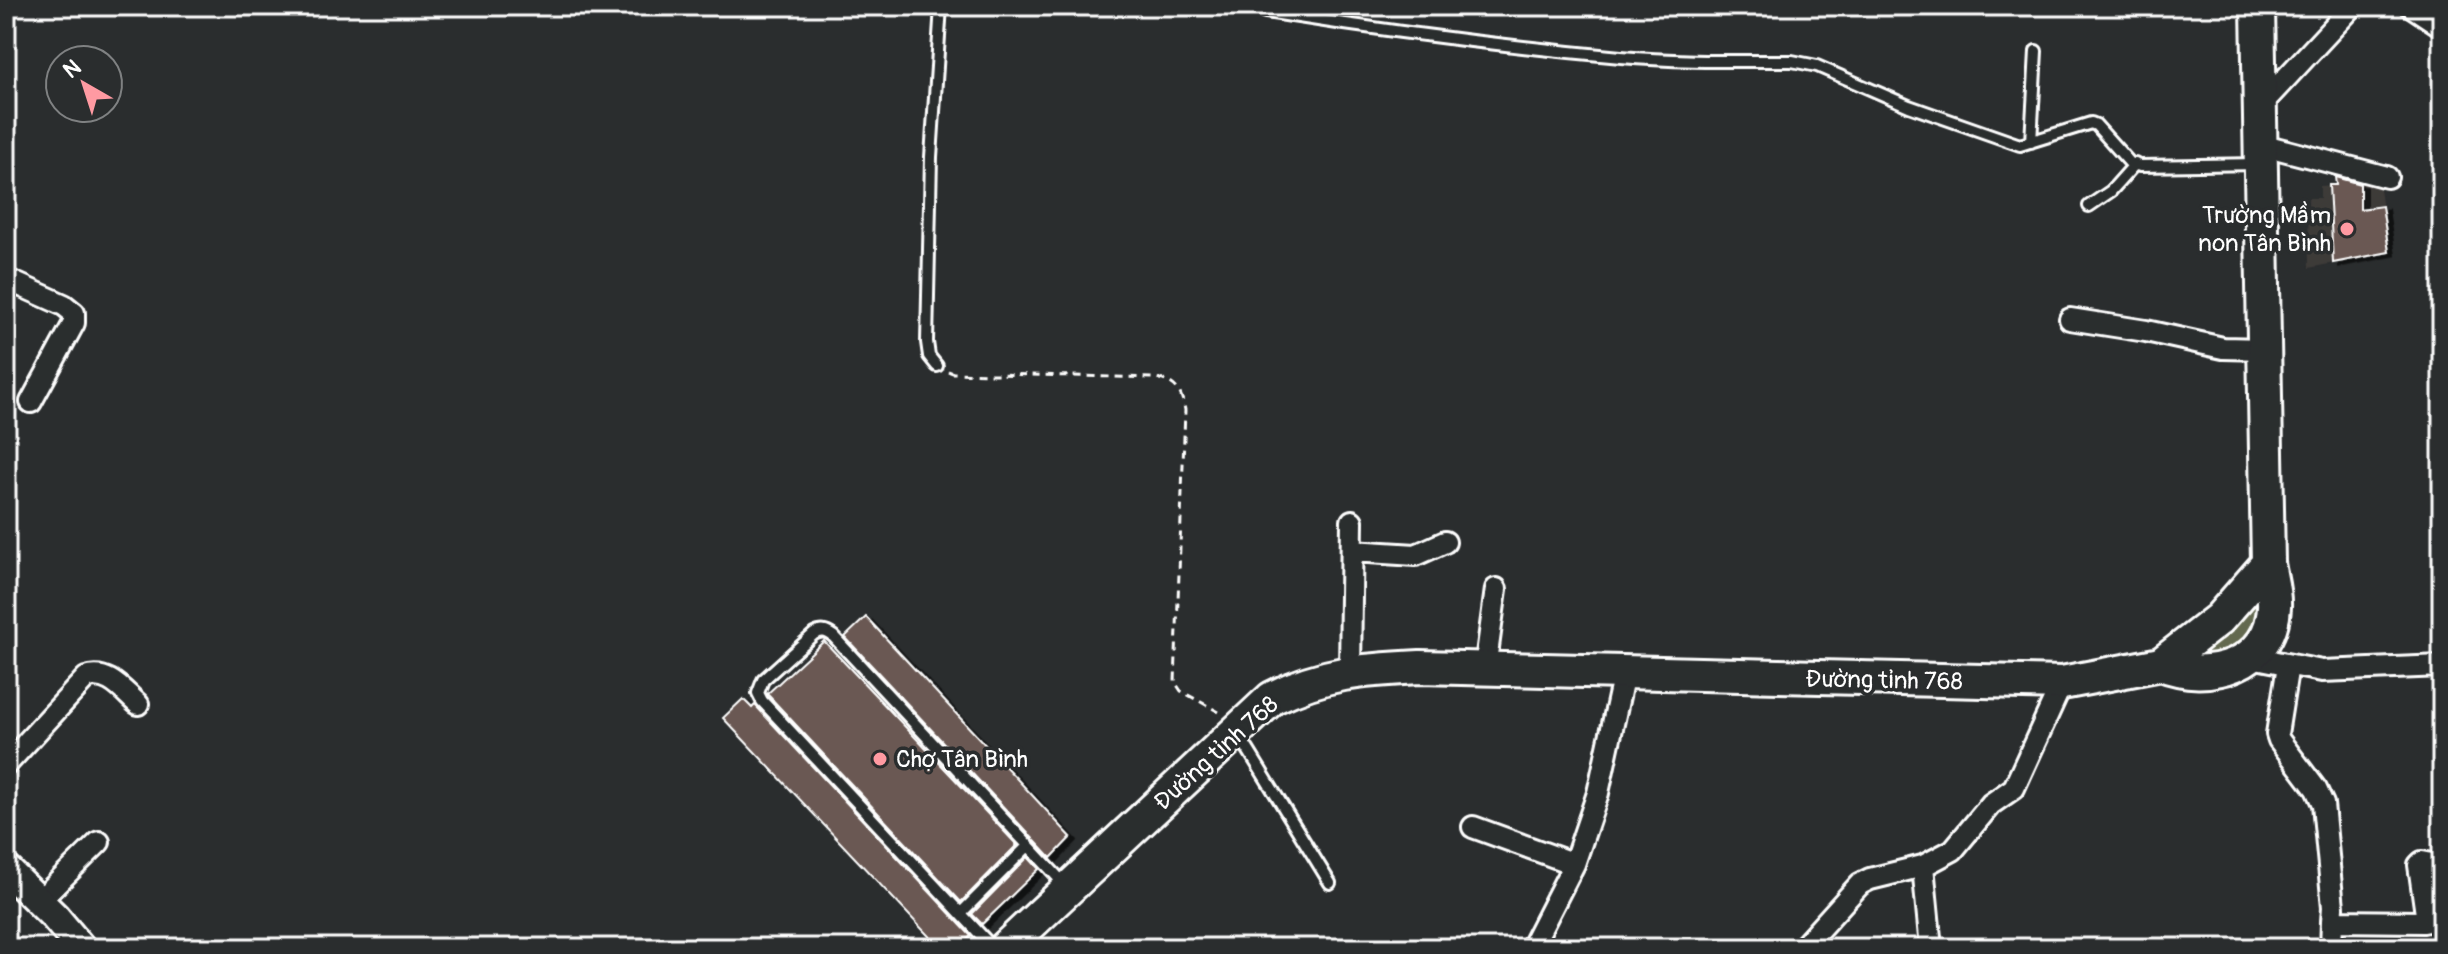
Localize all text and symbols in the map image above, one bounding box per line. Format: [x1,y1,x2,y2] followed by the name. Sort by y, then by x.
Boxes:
[44,44,124,124] north arrow
[57,54,87,85] text: N
[2198,201,2331,258] place label: Trường Mầm non Tân Bình
[2338,220,2356,238] marker: Trường Mầm non Tân Bình
[1805,665,1963,696] street label: Đường tỉnh 768
[1148,690,1285,817] street label: Đường tỉnh 768
[896,745,1028,774] place label: Chợ Tân Bình
[871,750,889,768] marker: Chợ Tân Bình

